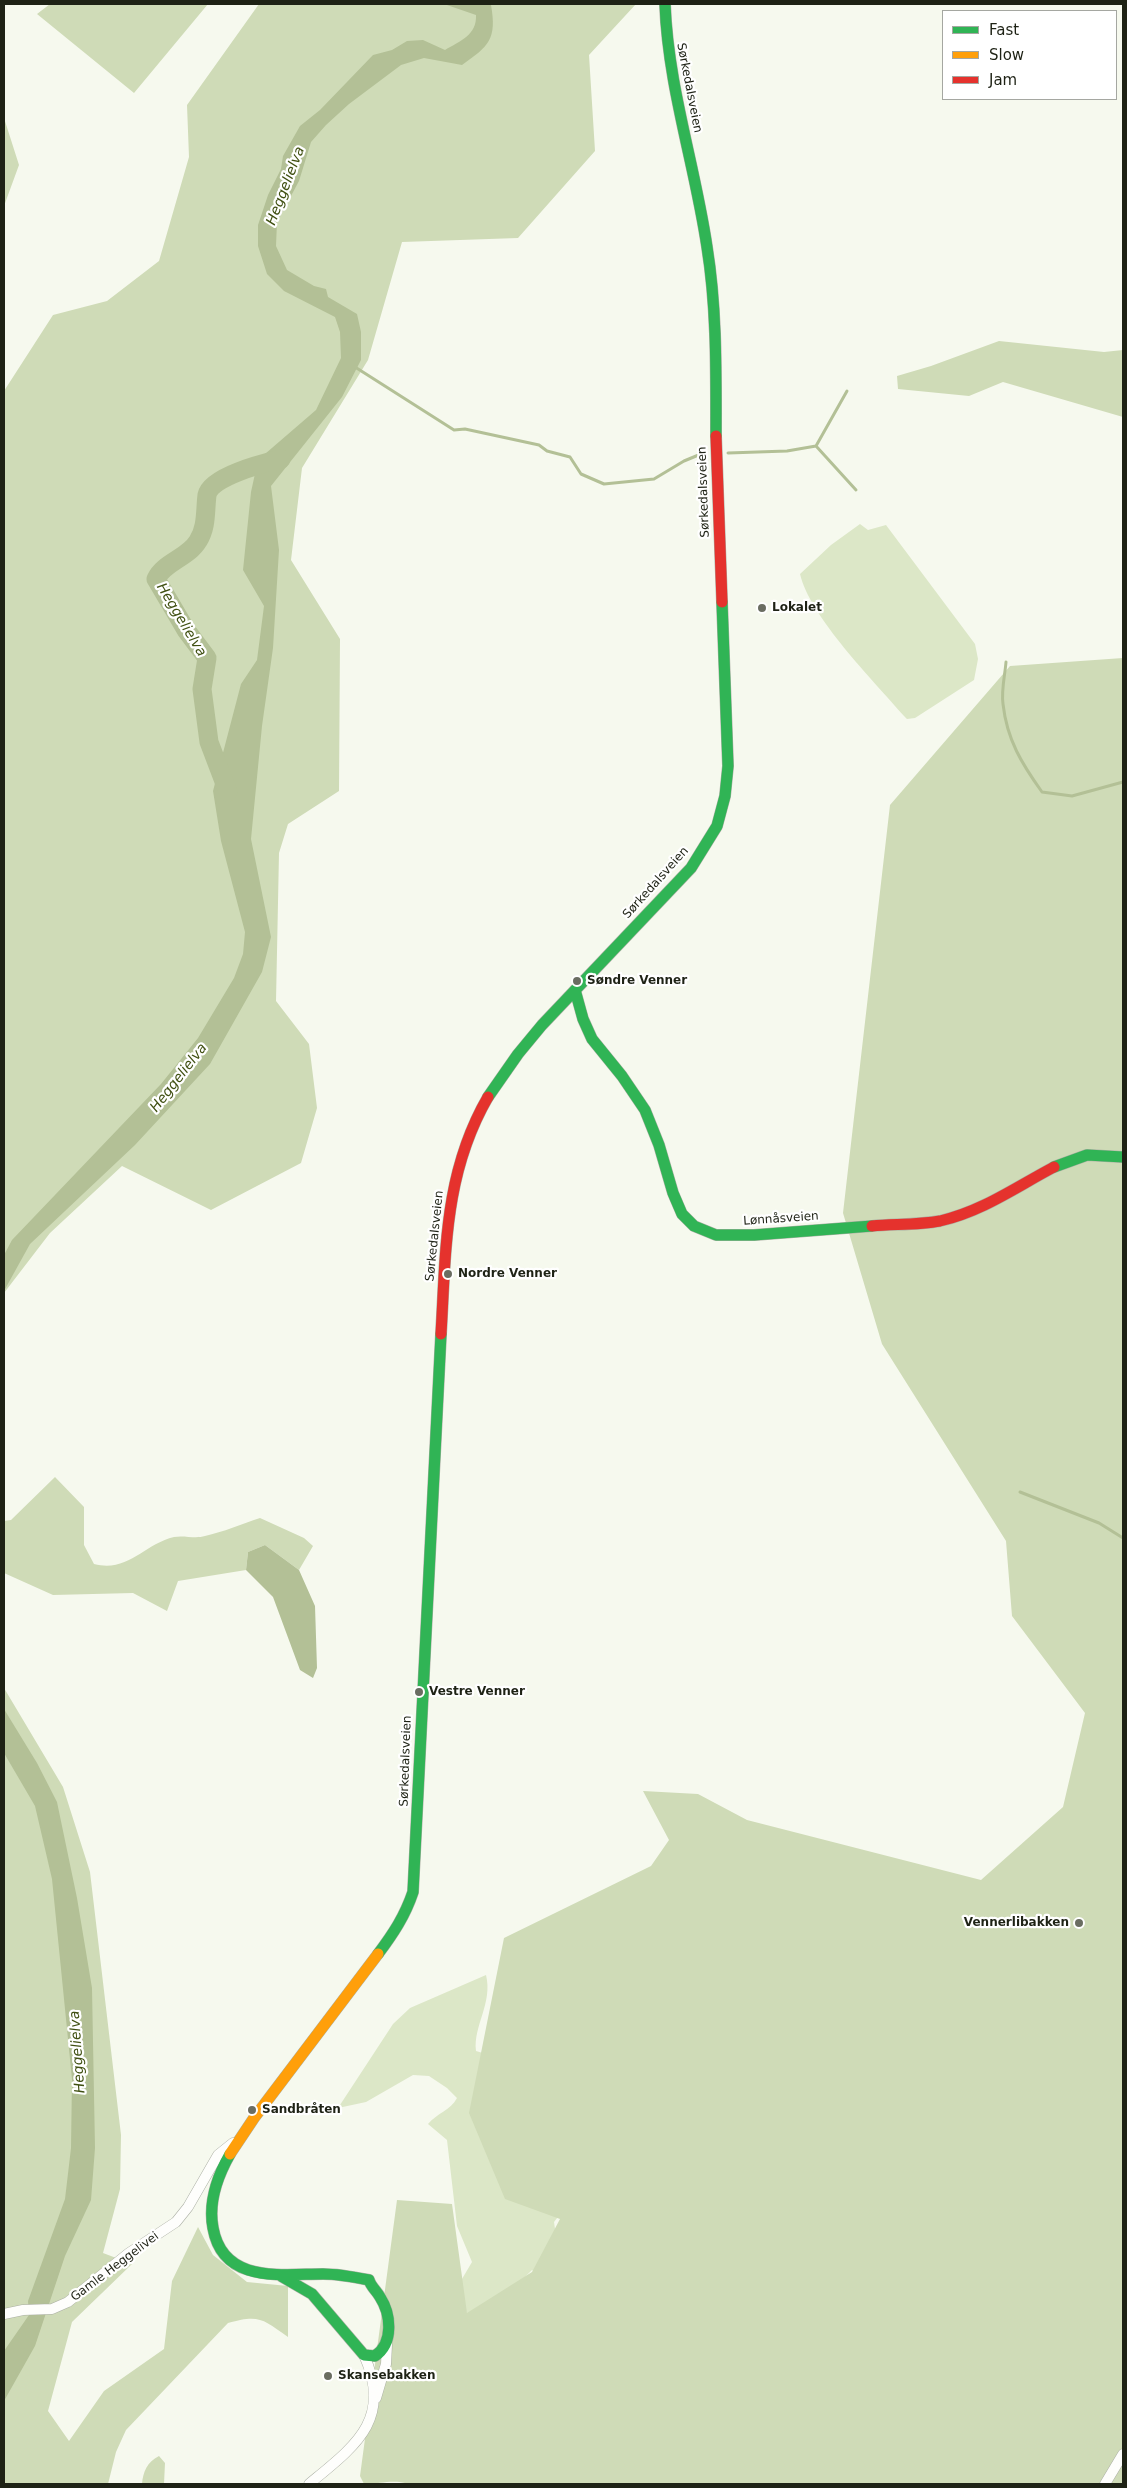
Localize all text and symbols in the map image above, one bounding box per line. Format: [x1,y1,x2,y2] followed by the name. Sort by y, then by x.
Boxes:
[942,10,1117,100] legend
[989,21,1019,39] text: Fast
[673,42,705,134] street label: Sørkedalsveien
[989,46,1024,64] text: Slow
[989,71,1017,89] text: Jam
[263,144,309,228] water label: Heggelielva
[695,446,713,538] street label: Sørkedalsveien
[153,580,209,660] water label: Heggelielva
[772,601,822,615] place label: Lokalet
[756,602,768,614] marker: Lokalet
[620,844,692,922] street label: Sørkedalsveien
[587,974,687,988] place label: Søndre Venner
[571,975,583,987] marker: Søndre Venner
[147,1040,211,1116] water label: Heggelielva
[423,1190,447,1282] street label: Sørkedalsveien
[743,1209,819,1229] street label: Lønnåsveien
[458,1267,557,1281] place label: Nordre Venner
[442,1268,454,1280] marker: Nordre Venner
[429,1685,525,1699] place label: Vestre Venner
[413,1686,425,1698] marker: Vestre Venner
[397,1715,415,1807] street label: Sørkedalsveien
[964,1916,1069,1930] place label: Vennerlibakken
[1073,1917,1085,1929] marker: Vennerlibakken
[67,2010,89,2094] water label: Heggelielva
[262,2103,341,2117] place label: Sandbråten
[246,2104,258,2116] marker: Sandbråten
[68,2229,162,2305] street label: Gamle Heggelivei
[338,2369,436,2383] place label: Skansebakken
[322,2370,334,2382] marker: Skansebakken

